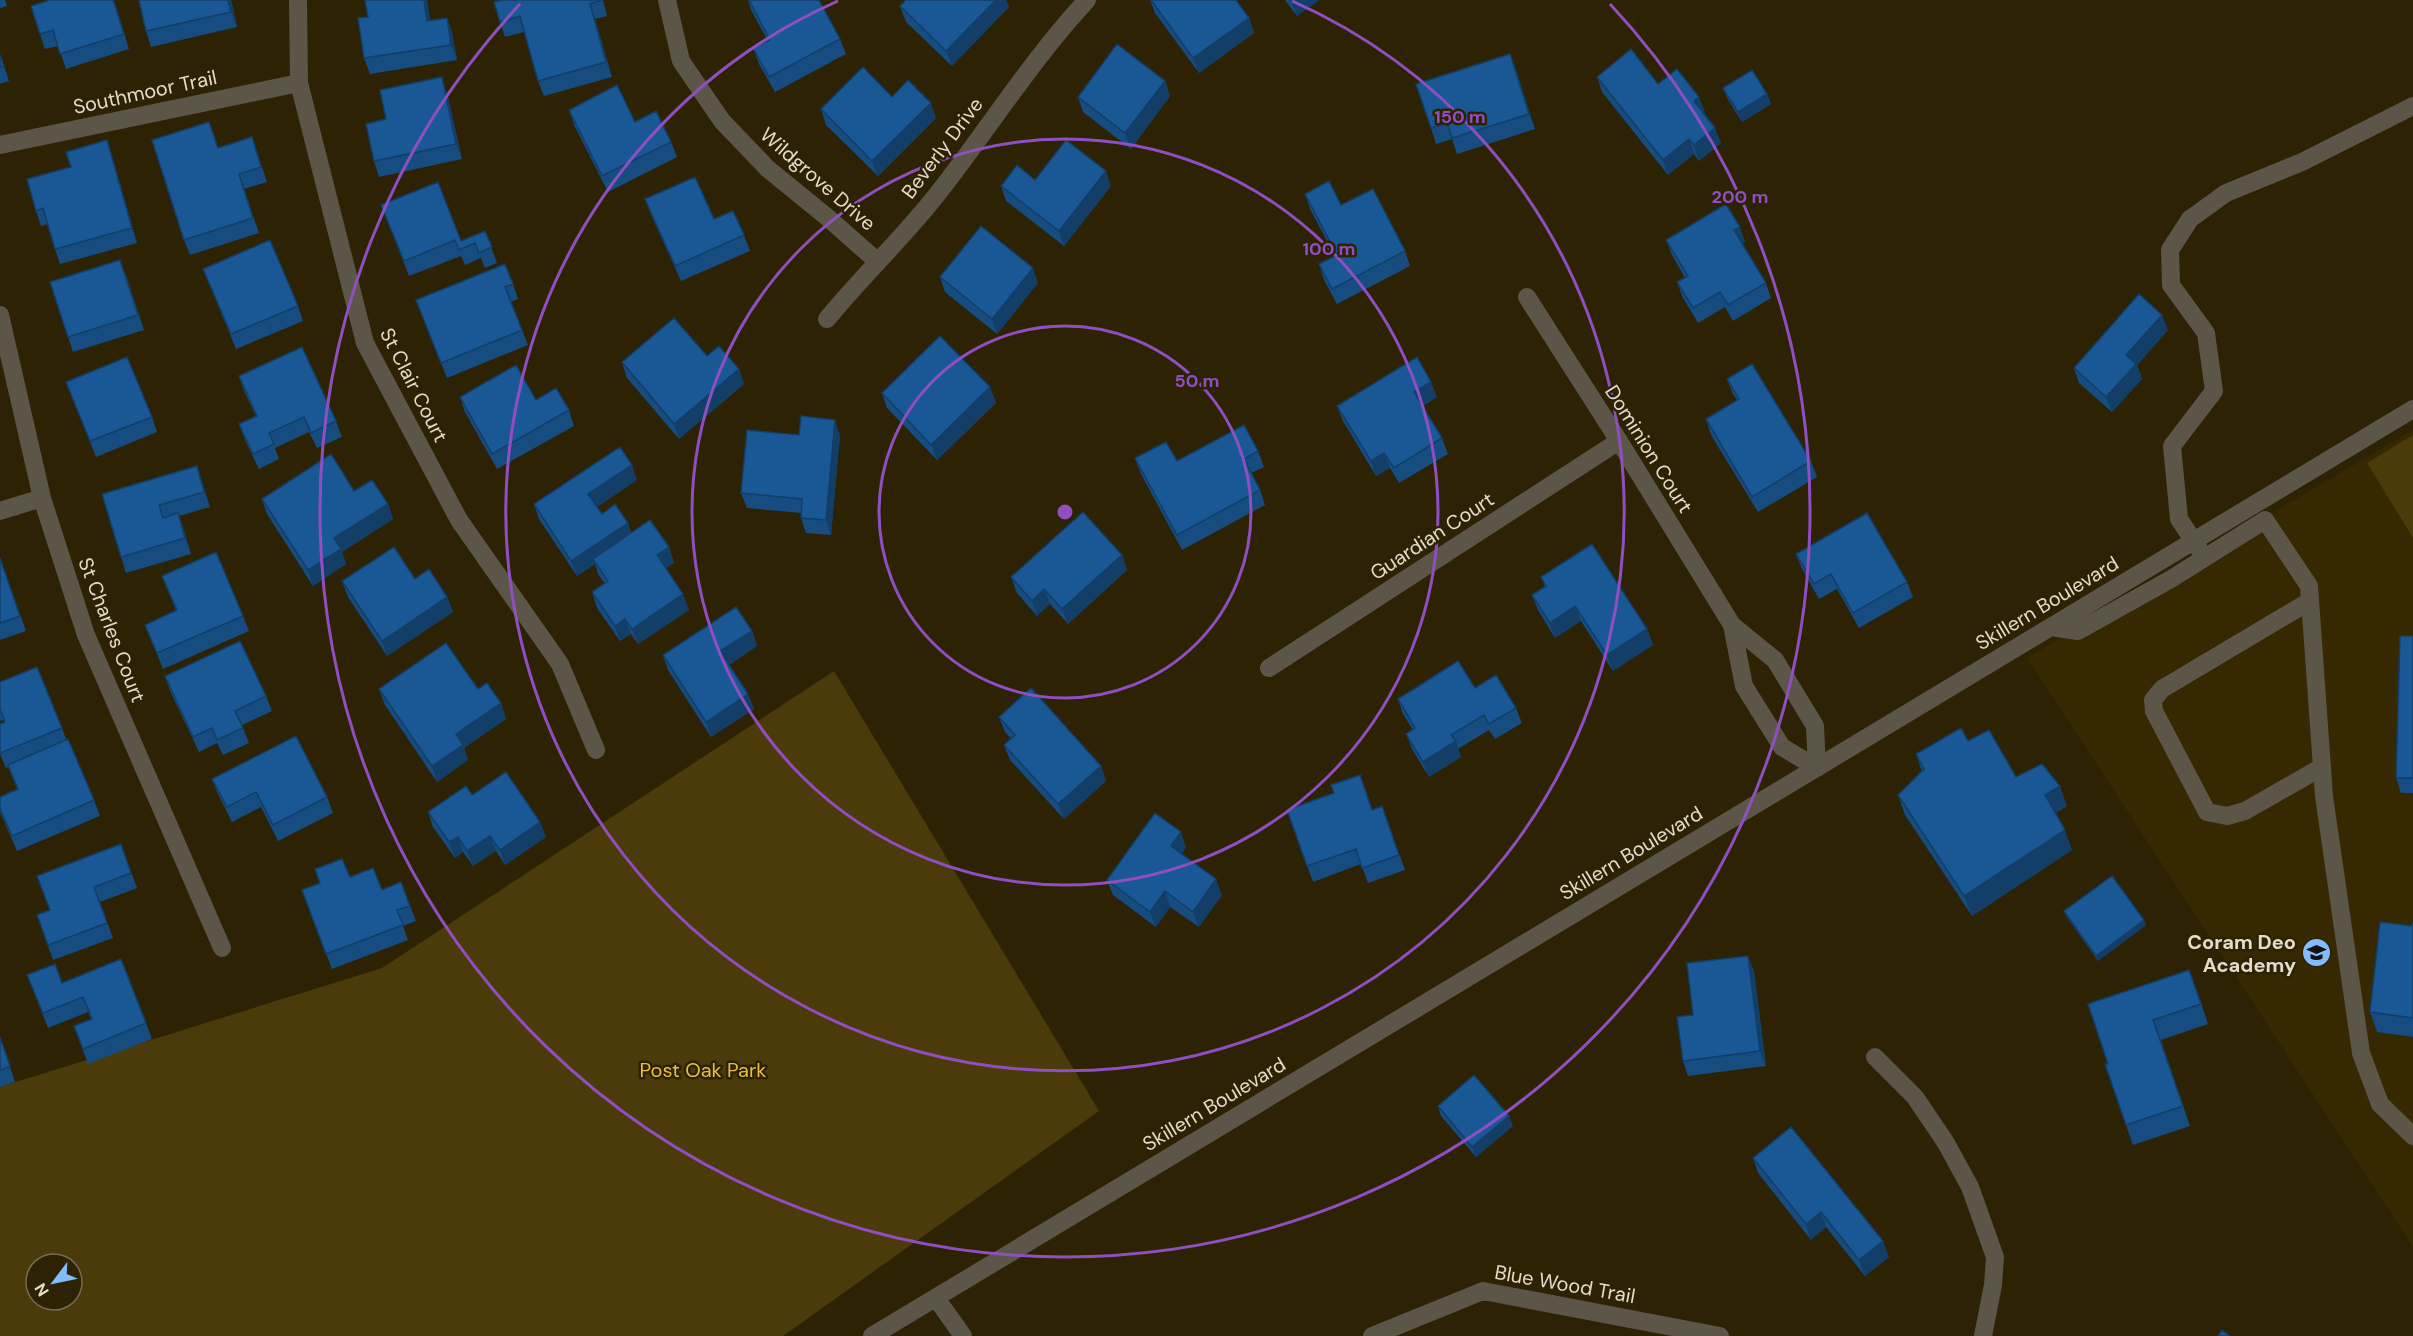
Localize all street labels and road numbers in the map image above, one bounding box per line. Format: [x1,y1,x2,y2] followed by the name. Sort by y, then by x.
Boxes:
[71,64,219,120] street label: Southmoor Trail
[895,92,989,204] street label: Beverly Drive
[755,122,881,236] street label: Wildgrove Drive
[374,323,454,447] street label: St Clair Court
[1599,380,1699,518] street label: Dominion Court
[1365,486,1499,586] street label: Guardian Court
[1971,550,2123,656] street label: Skillern Boulevard
[72,554,152,706] street label: St Charles Court
[1555,800,1707,906] street label: Skillern Boulevard
[1138,1051,1290,1157] street label: Skillern Boulevard
[1493,1259,1637,1309] street label: Blue Wood Trail

